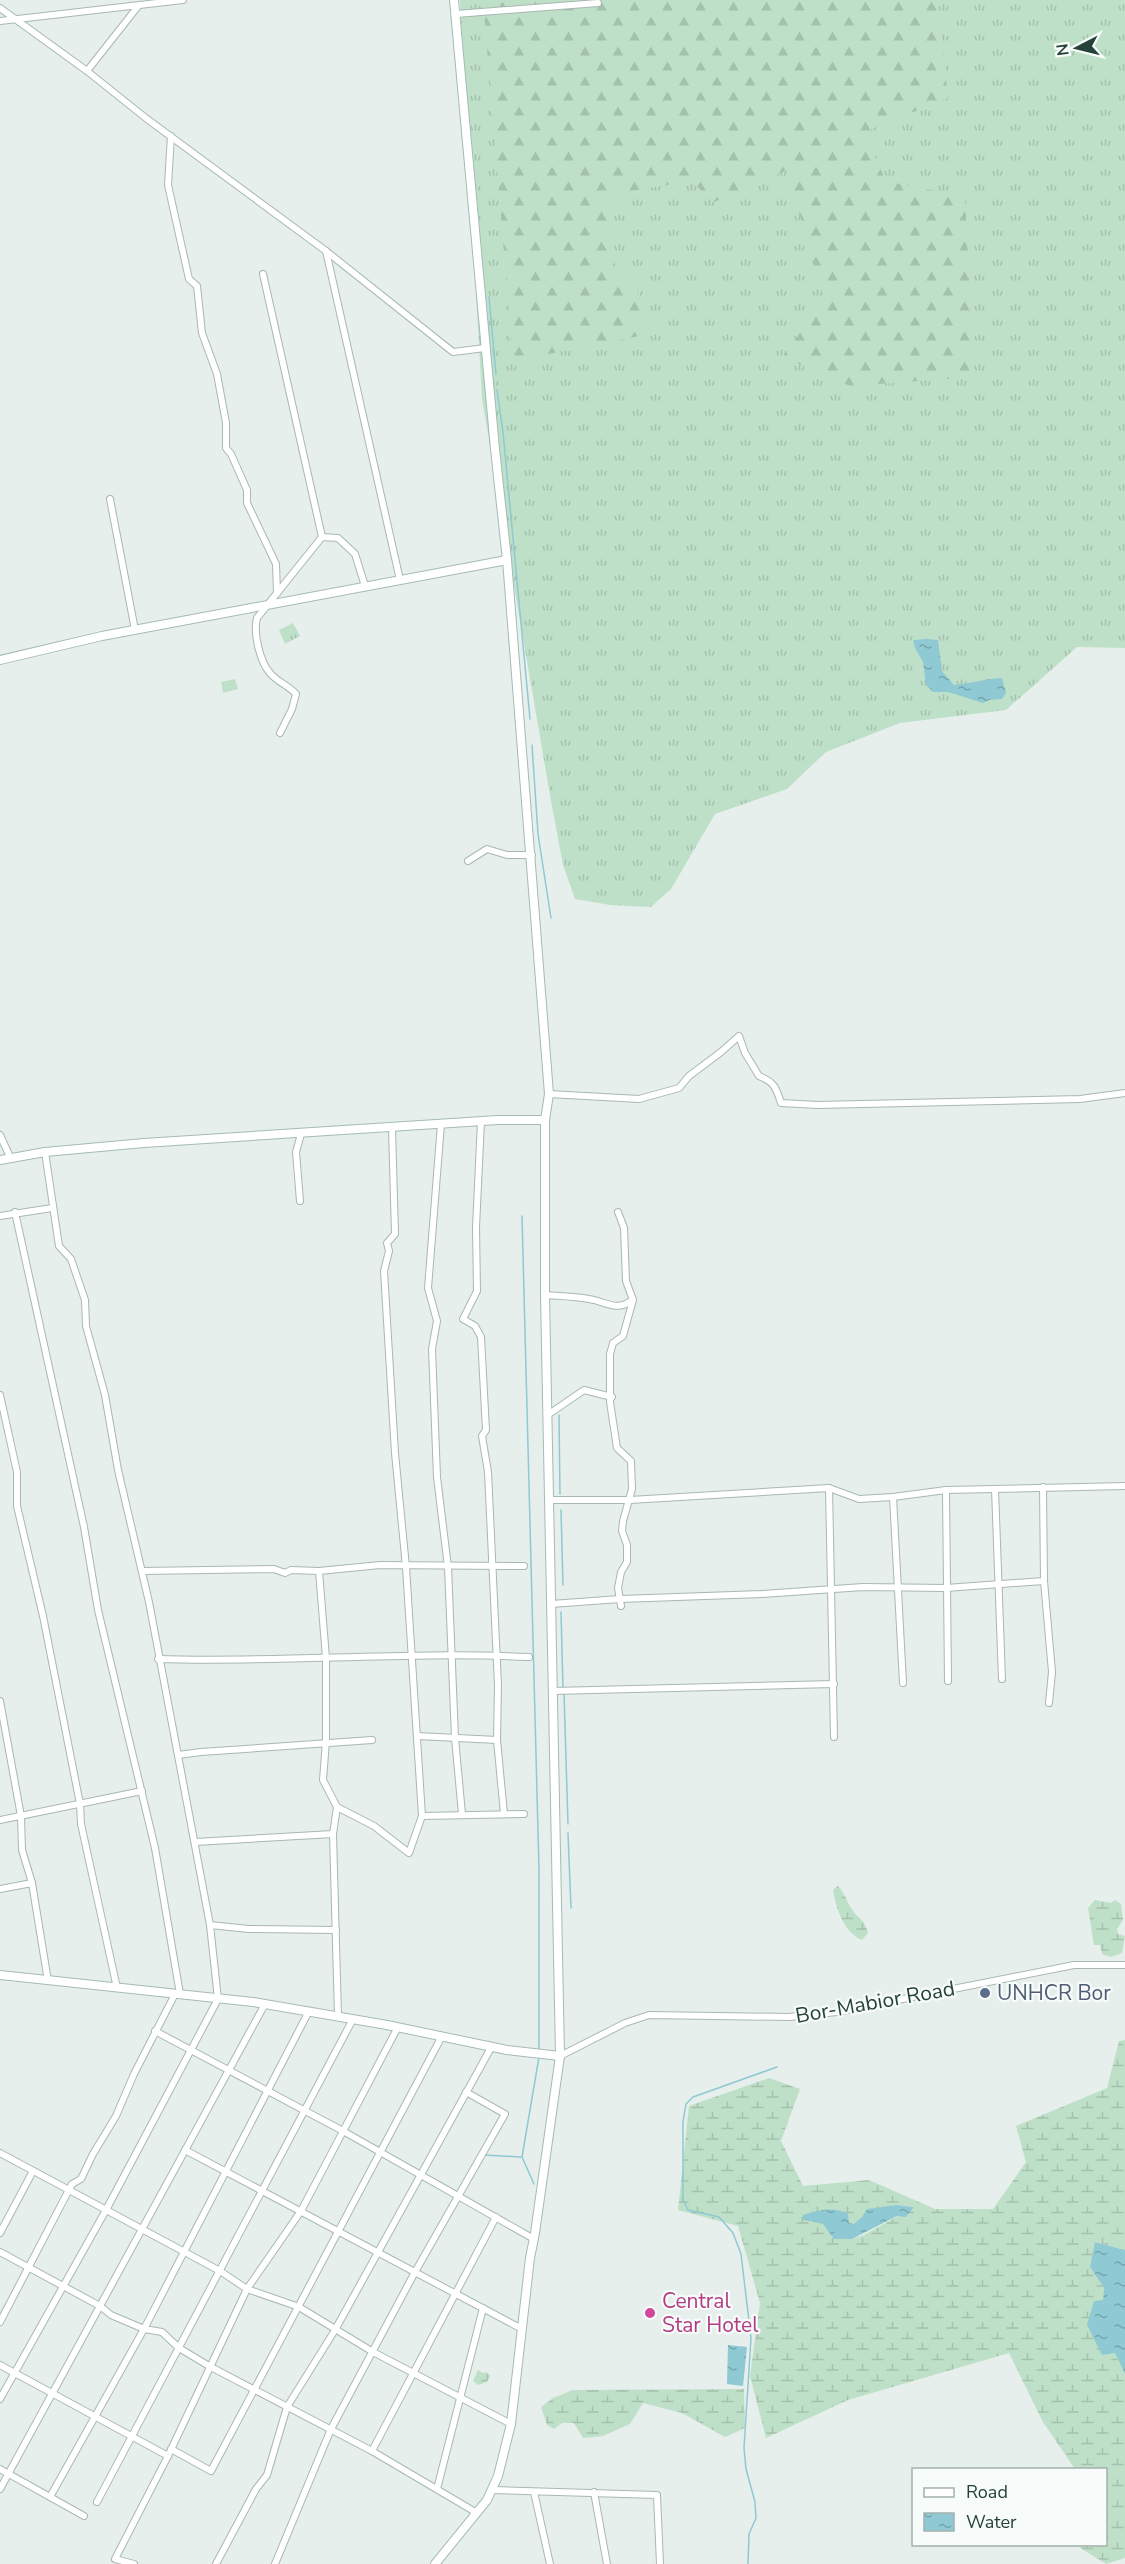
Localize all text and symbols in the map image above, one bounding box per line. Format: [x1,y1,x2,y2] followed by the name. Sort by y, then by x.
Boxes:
[1047,18,1107,78] north arrow
[1051,42,1075,57] text: N
[793,1974,957,2030] street label: Bor-Mabior Road
[997,1979,1111,2007] place label: UNHCR Bor
[978,1986,992,2000] marker: UNHCR Bor
[662,2287,759,2339] place label: Central Star Hotel
[643,2306,657,2320] marker: Central Star Hotel
[912,2468,1107,2546] legend
[966,2480,1008,2504] text: Road
[966,2510,1017,2534] text: Water

